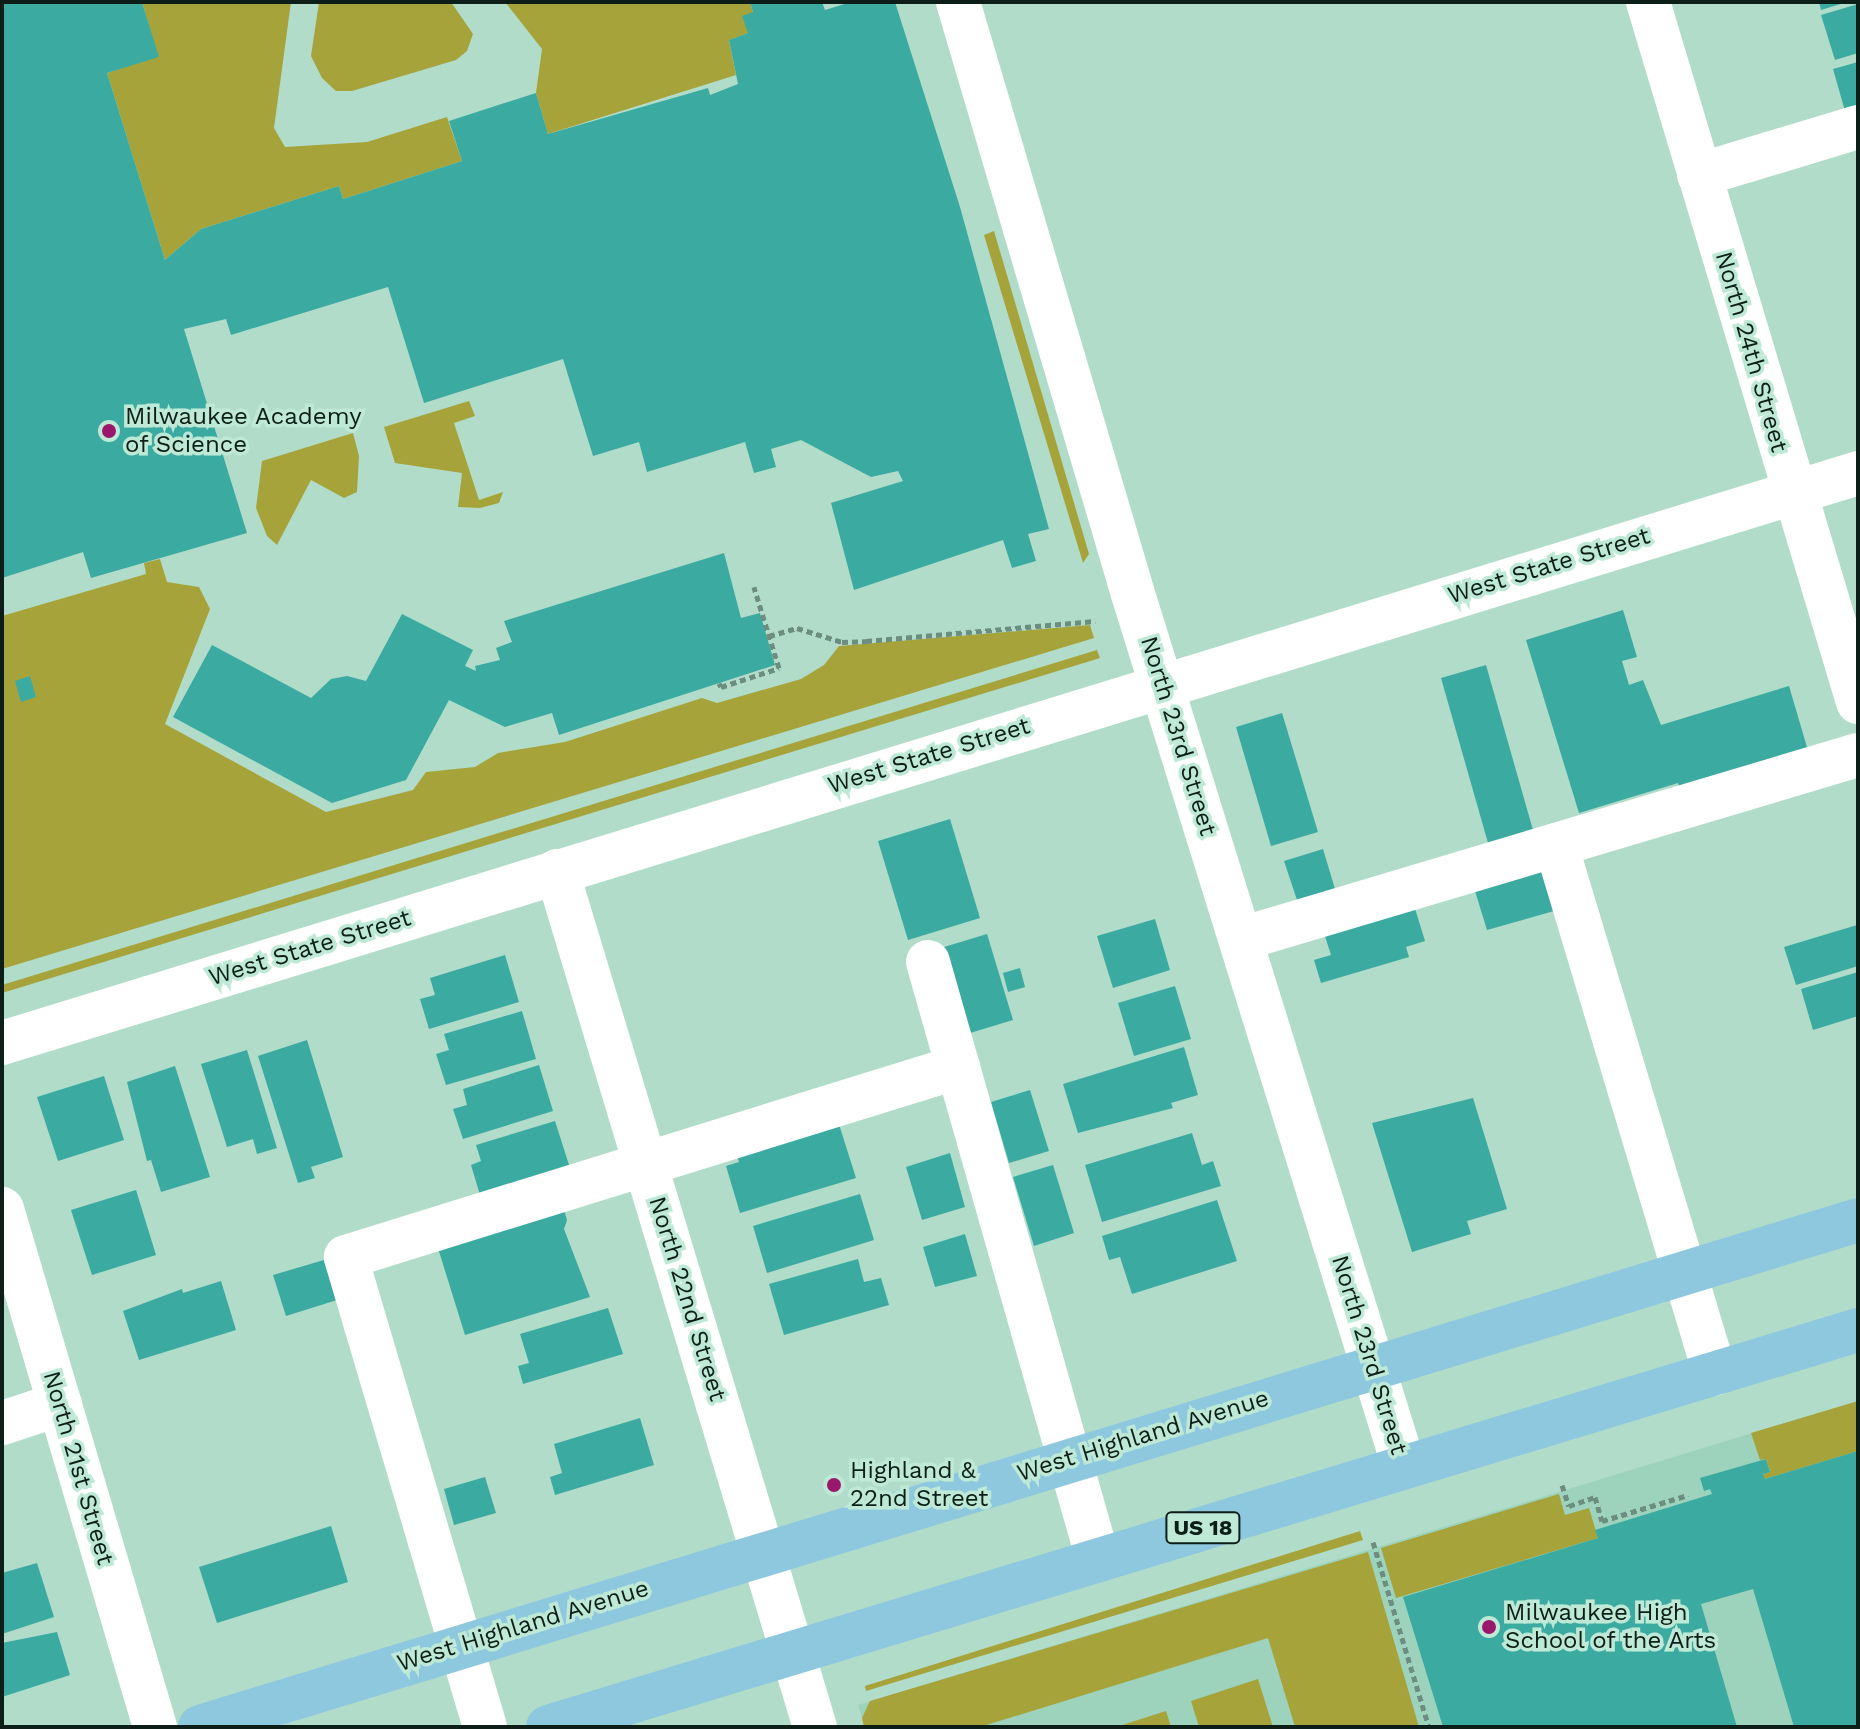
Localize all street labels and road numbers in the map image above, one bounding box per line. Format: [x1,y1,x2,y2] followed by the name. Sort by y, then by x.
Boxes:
[1709,248,1793,456] street label: North 24th Street
[1444,522,1654,610] street label: West State Street
[1134,633,1222,839] street label: North 23rd Street
[824,712,1034,800] street label: West State Street
[205,904,415,992] street label: West State Street
[642,1193,732,1405] street label: North 22nd Street
[1325,1252,1413,1458] street label: North 23rd Street
[37,1368,119,1568] street label: North 21st Street
[1013,1384,1273,1488] street label: West Highland Avenue
[1165,1510,1241,1546] road number: US 18
[393,1574,653,1678] street label: West Highland Avenue

